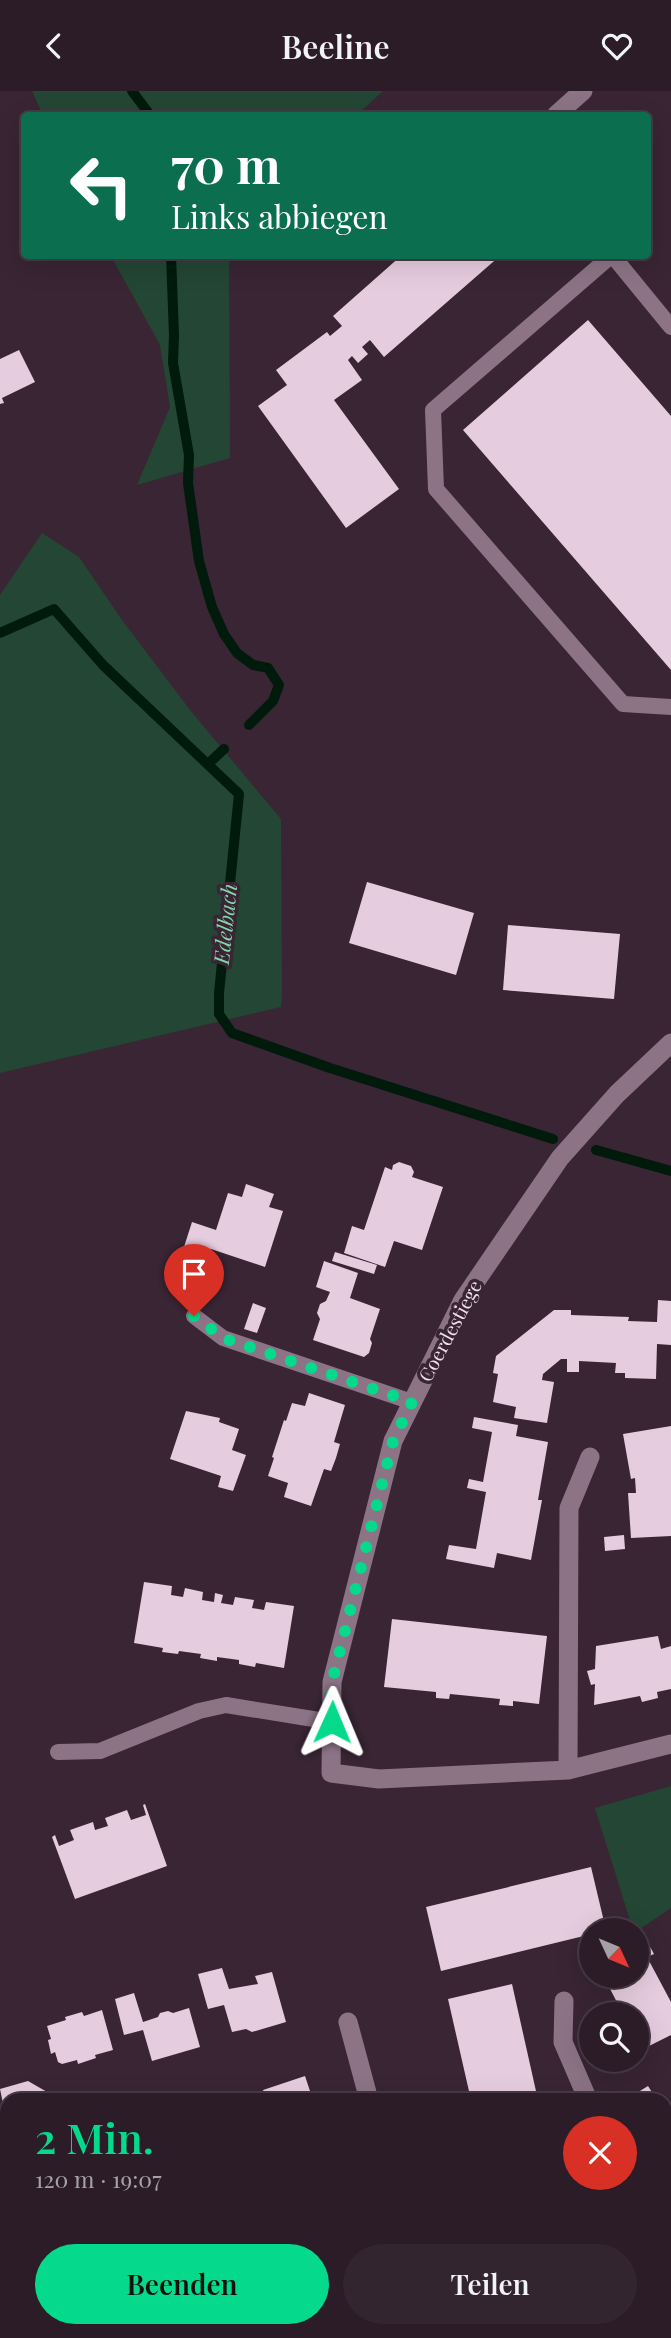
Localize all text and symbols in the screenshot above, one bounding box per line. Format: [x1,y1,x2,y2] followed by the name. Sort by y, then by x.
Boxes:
[281,24,390,67] text: Beeline
[35,27,73,65] icon: back
[598,27,636,65] icon: heart
[171,131,281,196] text: 70 m
[56,140,147,231] icon: left
[171,194,388,237] text: Links abbiegen
[206,882,242,966] water label: Edelbach
[164,1244,224,1316] pin
[175,1255,213,1293] icon: arrive
[411,1275,487,1386] street label: Coerdestiege
[295,1685,369,1759] position arrow
[579,1918,649,1988] north arrow
[579,1918,649,2072] map controls
[579,2002,649,2072] button: search
[35,2109,154,2165] text: 2 Min.
[563,2116,637,2190] button: close
[35,2163,161,2194] text: 120 m · 19:07
[35,2244,329,2324] button: Beenden
[343,2244,637,2324] button: Teilen

